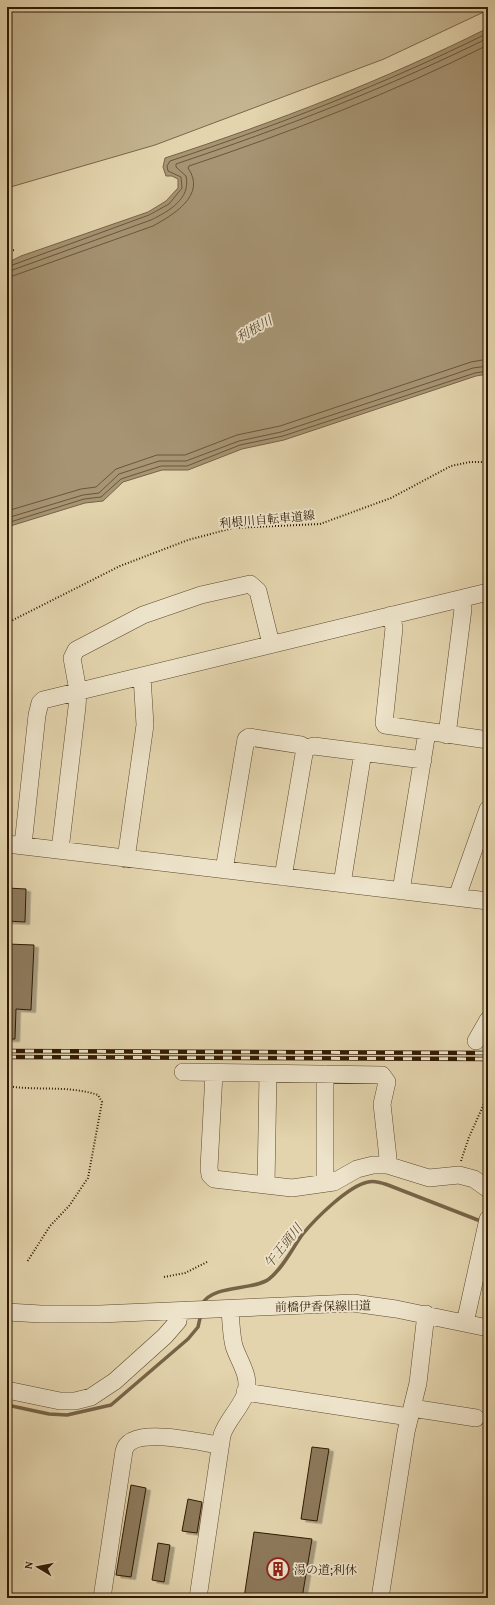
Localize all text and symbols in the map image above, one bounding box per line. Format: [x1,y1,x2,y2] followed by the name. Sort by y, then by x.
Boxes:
[232,310,277,347] water label: 利根川
[218,506,316,532] street label: 利根川自転車道線
[259,1218,308,1272] water label: 午王頭川
[275,1297,371,1315] street label: 前橋伊香保線旧道
[18,1547,58,1587] north arrow
[265,1556,291,1582] building icon: 湯の道;利休
[20,1560,37,1570] text: N
[294,1561,357,1578] place label: 湯の道;利休

